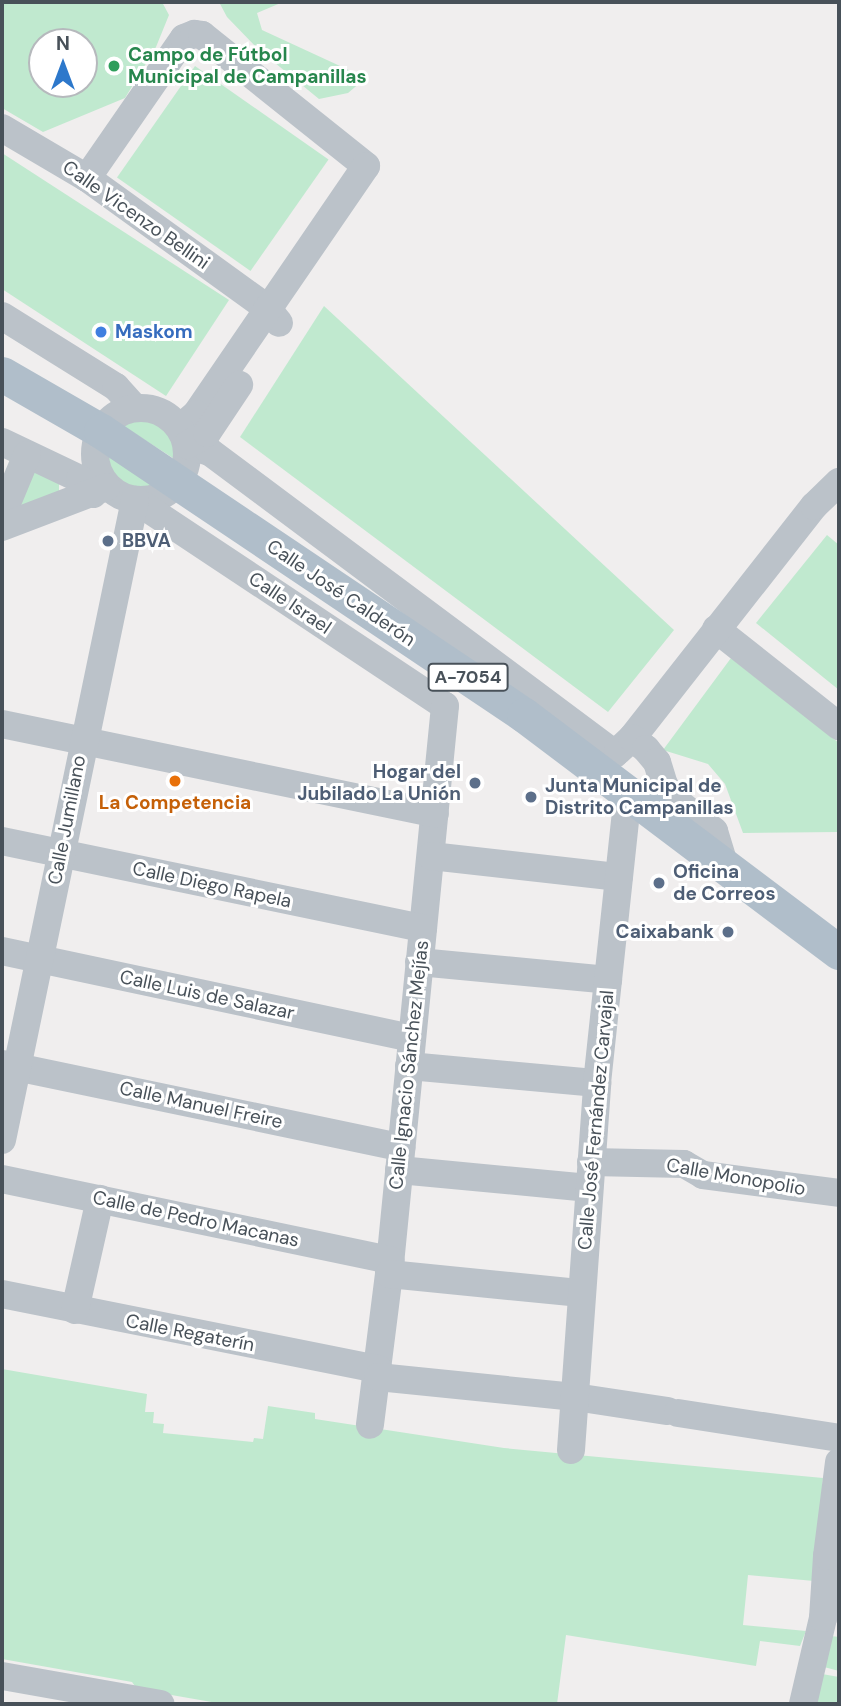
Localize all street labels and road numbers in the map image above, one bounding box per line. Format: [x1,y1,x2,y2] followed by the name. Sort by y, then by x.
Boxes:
[58,156,214,274] street label: Calle Vicenzo Bellini
[262,535,420,651] street label: Calle José Calderón
[244,567,336,639] street label: Calle Israel
[426,662,510,692] road number: A-7054
[43,753,91,887] street label: Calle Jumillano
[130,857,294,913] street label: Calle Diego Rapela
[385,939,433,1191] street label: Calle Ignacio Sánchez Mejías
[118,965,296,1025] street label: Calle Luis de Salazar
[573,989,619,1251] street label: Calle José Fernández Carvajal
[117,1077,285,1133] street label: Calle Manuel Freire
[665,1154,807,1200] street label: Calle Monopolio
[91,1186,301,1252] street label: Calle de Pedro Macanas
[124,1309,256,1357] street label: Calle Regaterín

